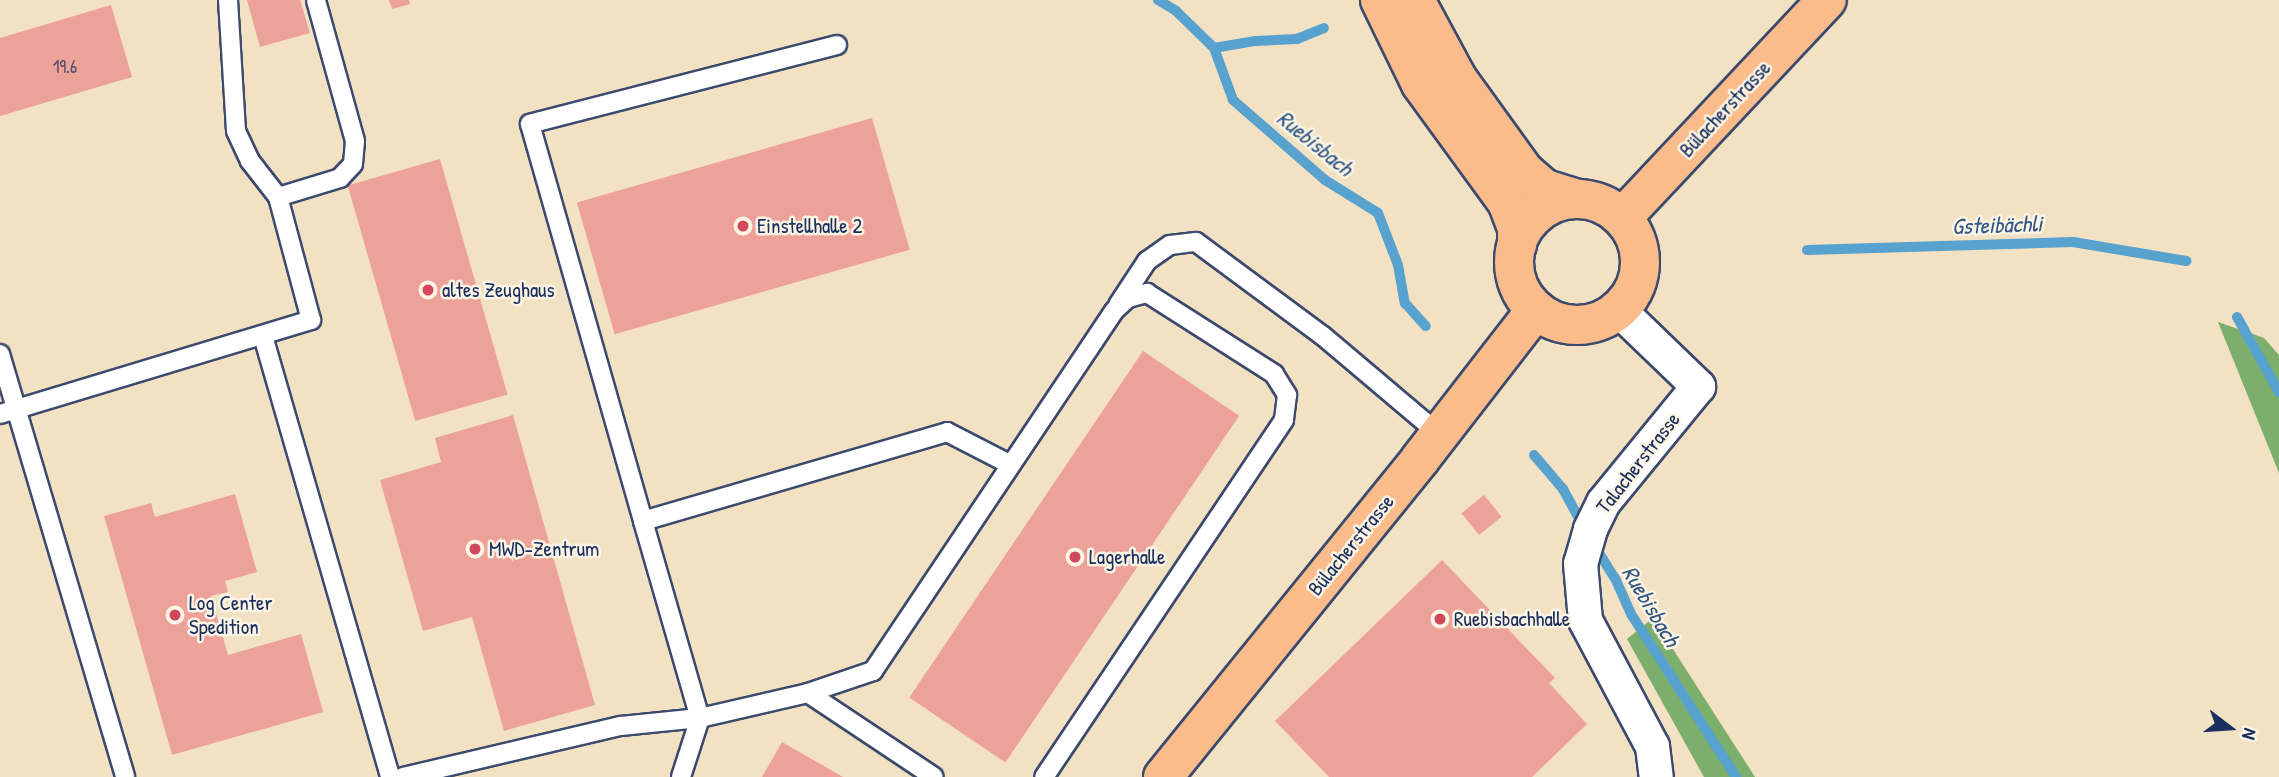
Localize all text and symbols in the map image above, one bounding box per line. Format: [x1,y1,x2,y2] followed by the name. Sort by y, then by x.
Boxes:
[53,56,77,78] house number: 19.6
[1674,56,1776,162] street label: Bülacherstrasse
[1272,104,1358,182] water label: Ruebisbach
[1951,210,2043,240] water label: Gsteibächli
[757,213,862,239] place label: Einstellhalle 2
[735,218,751,234] marker: Einstellhalle 2
[442,277,555,303] place label: altes Zeughaus
[420,282,436,298] marker: altes Zeughaus
[1591,407,1685,519] street label: Talacherstrasse
[1303,489,1399,601] street label: Bülacherstrasse
[489,536,599,562] place label: MWD-Zentrum
[467,541,483,557] marker: MWD-Zentrum
[1089,544,1165,570] place label: Lagerhalle
[1067,549,1083,565] marker: Lagerhalle
[1616,561,1686,651] water label: Ruebisbach
[189,590,272,640] place label: Log Center Spedition
[1454,606,1570,632] place label: Ruebisbachhalle
[167,607,183,623] marker: Log Center Spedition
[1432,611,1448,627] marker: Ruebisbachhalle
[2195,693,2265,763] north arrow
[2236,725,2264,743] text: N

